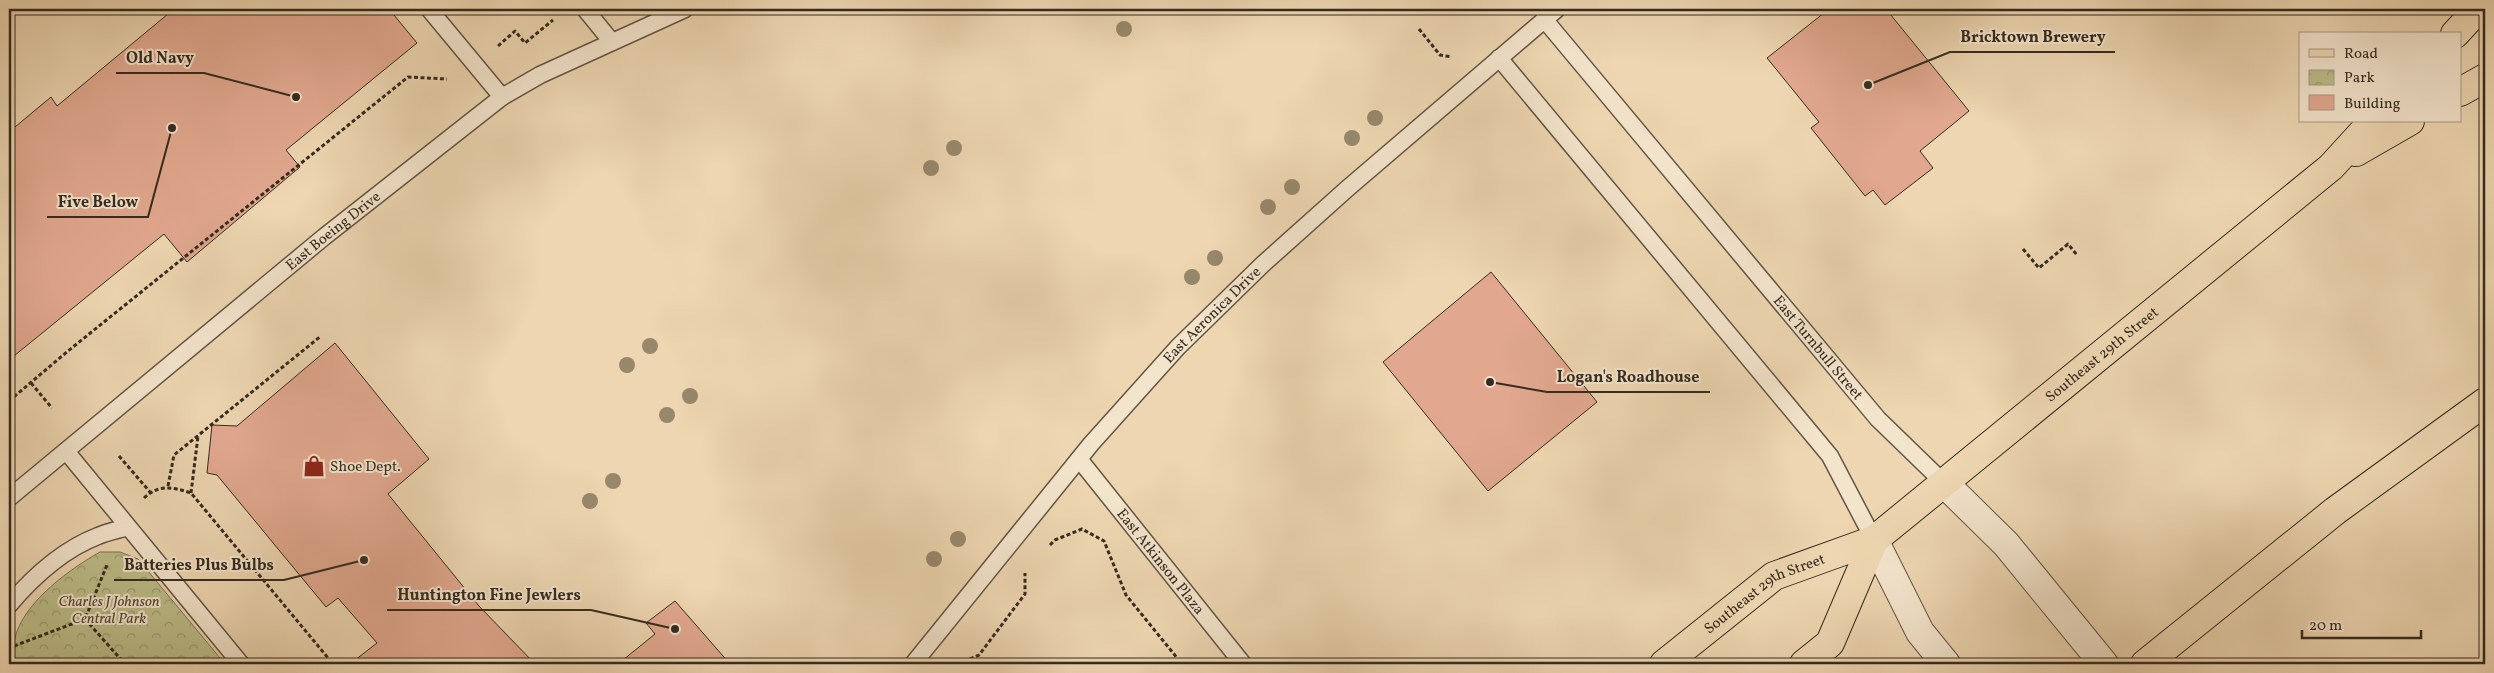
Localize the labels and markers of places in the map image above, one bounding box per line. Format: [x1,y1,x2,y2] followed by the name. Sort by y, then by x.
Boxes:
[1950,21,2115,52] callout: Bricktown Brewery
[116,42,204,73] callout: Old Navy
[47,186,148,217] callout: Five Below
[1547,361,1710,392] callout: Logan's Roadhouse
[301,453,327,479] shop icon: Shoe Dept.
[330,457,401,478] place label: Shoe Dept.
[114,549,284,580] callout: Batteries Plus Bulbs
[387,579,591,610] callout: Huntington Fine Jewlers

